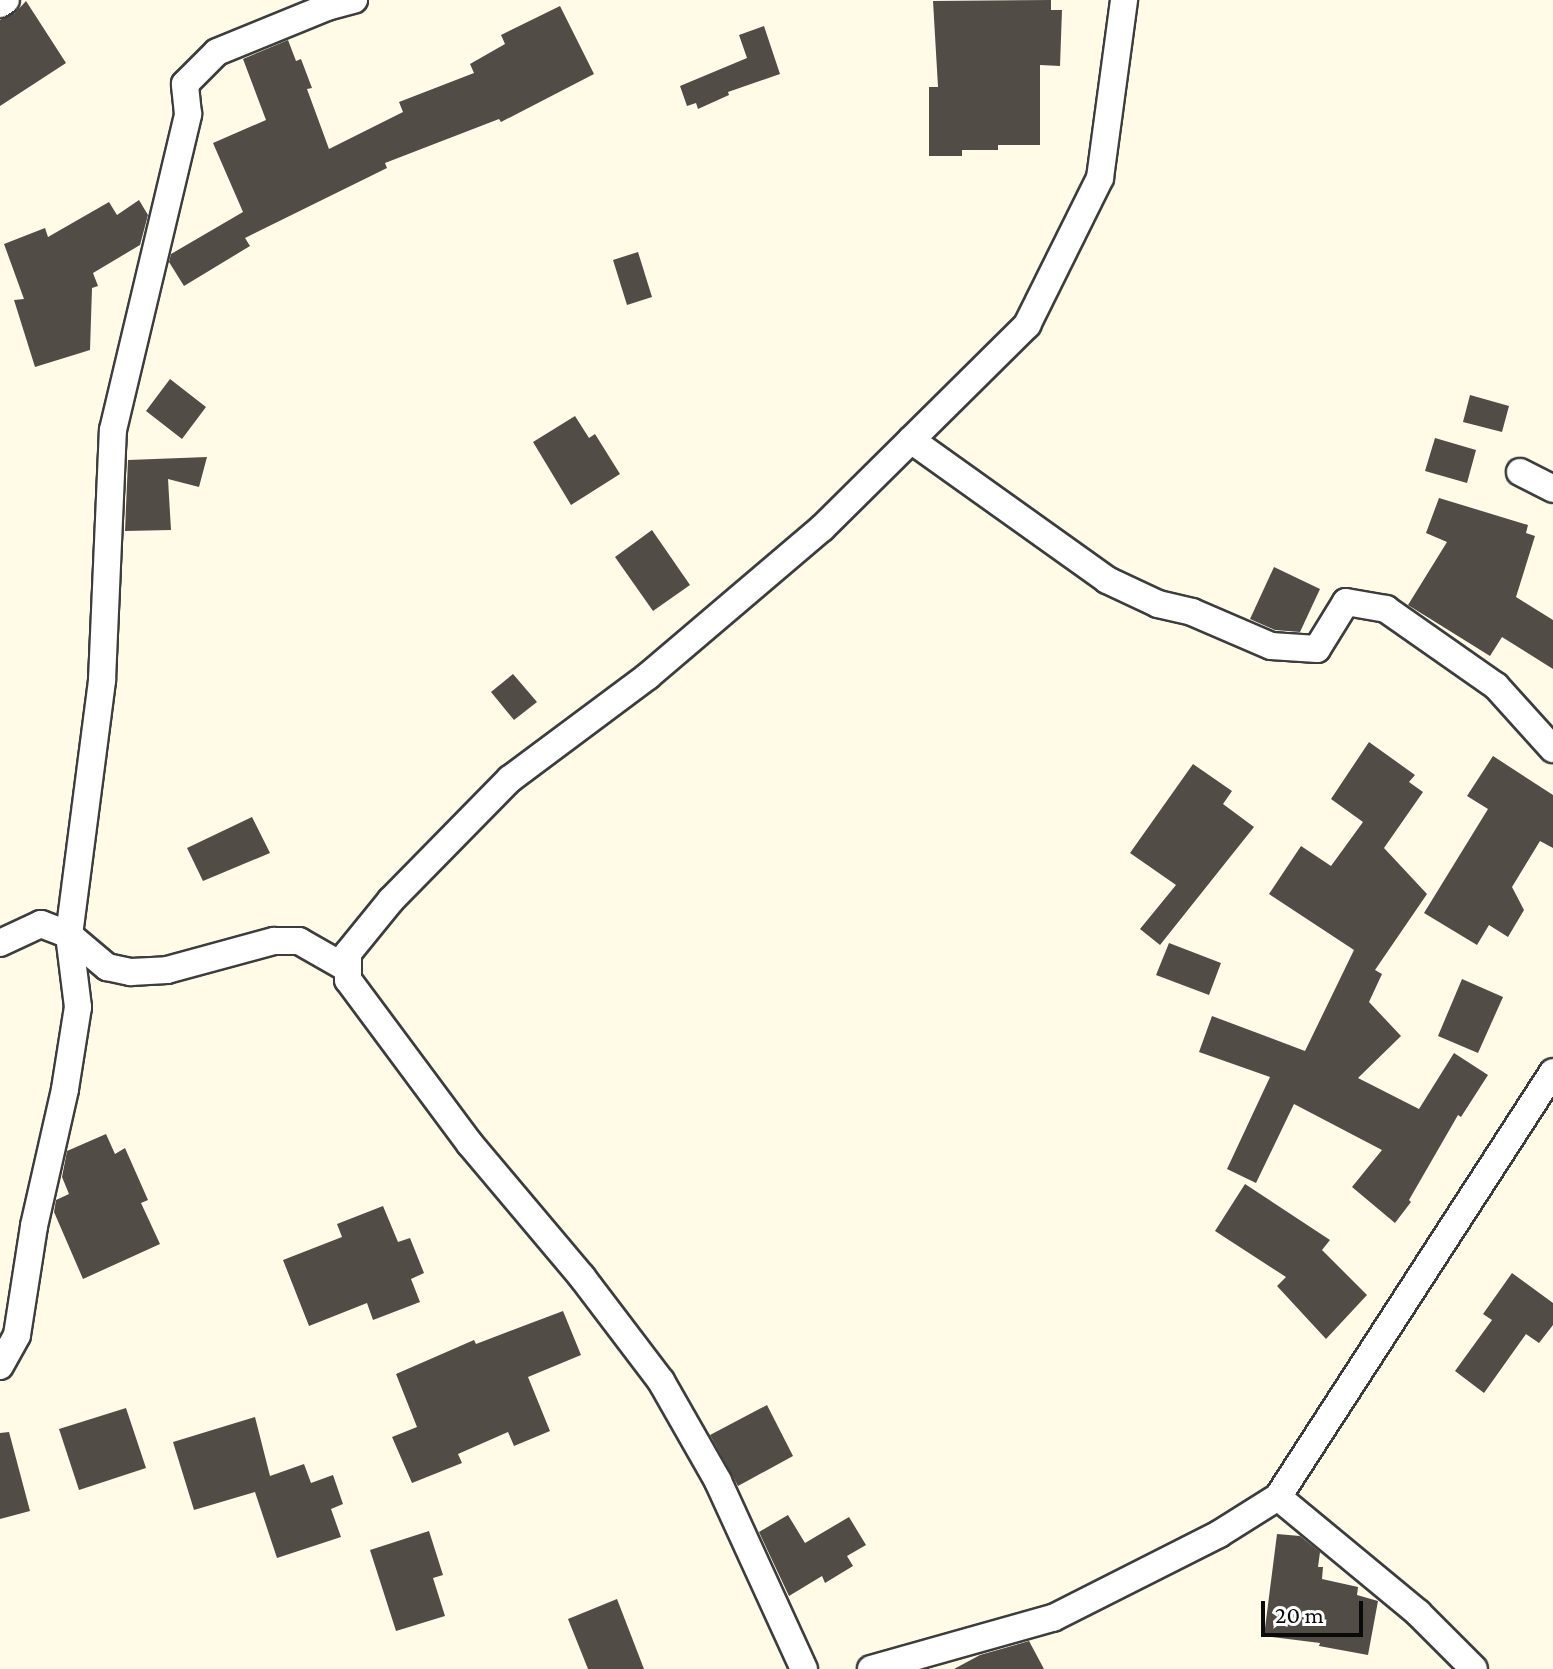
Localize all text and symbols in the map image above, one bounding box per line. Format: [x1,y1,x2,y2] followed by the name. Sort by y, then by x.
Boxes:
[1265,1585,1367,1635] scale bar
[1275,1601,1324,1628] text: 20 m

